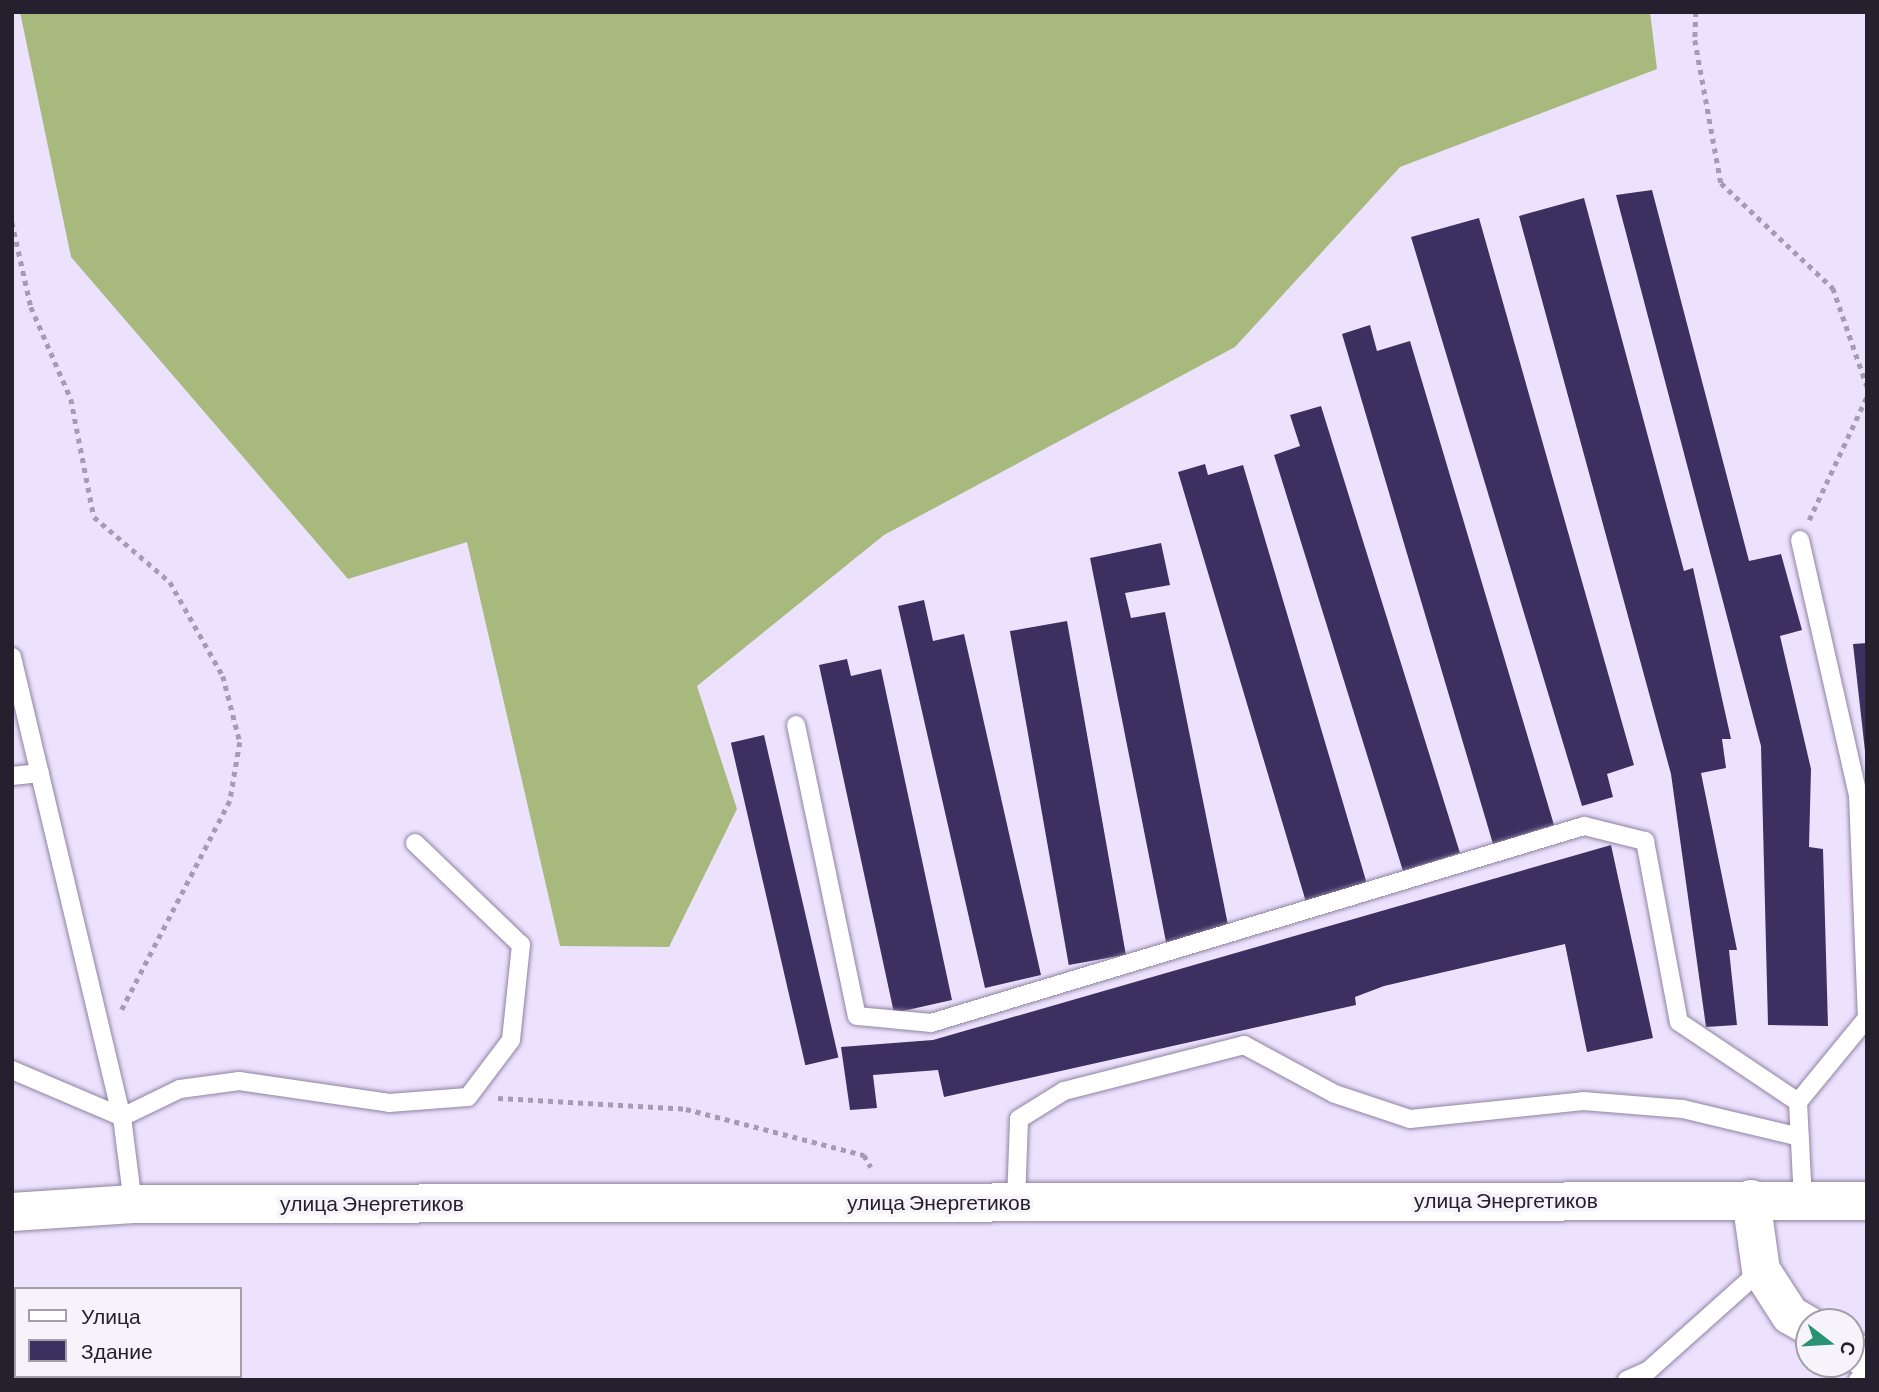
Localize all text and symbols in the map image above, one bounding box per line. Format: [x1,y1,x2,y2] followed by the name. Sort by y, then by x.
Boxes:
[1414,1187,1598,1213] street label: улица Энергетиков
[847,1189,1031,1215] street label: улица Энергетиков
[280,1190,464,1216] street label: улица Энергетиков
[14,1287,242,1378] legend
[81,1303,141,1328] text: Улица
[1795,1308,1865,1378] north arrow
[81,1338,153,1363] text: Здание
[1836,1339,1862,1359] text: С

